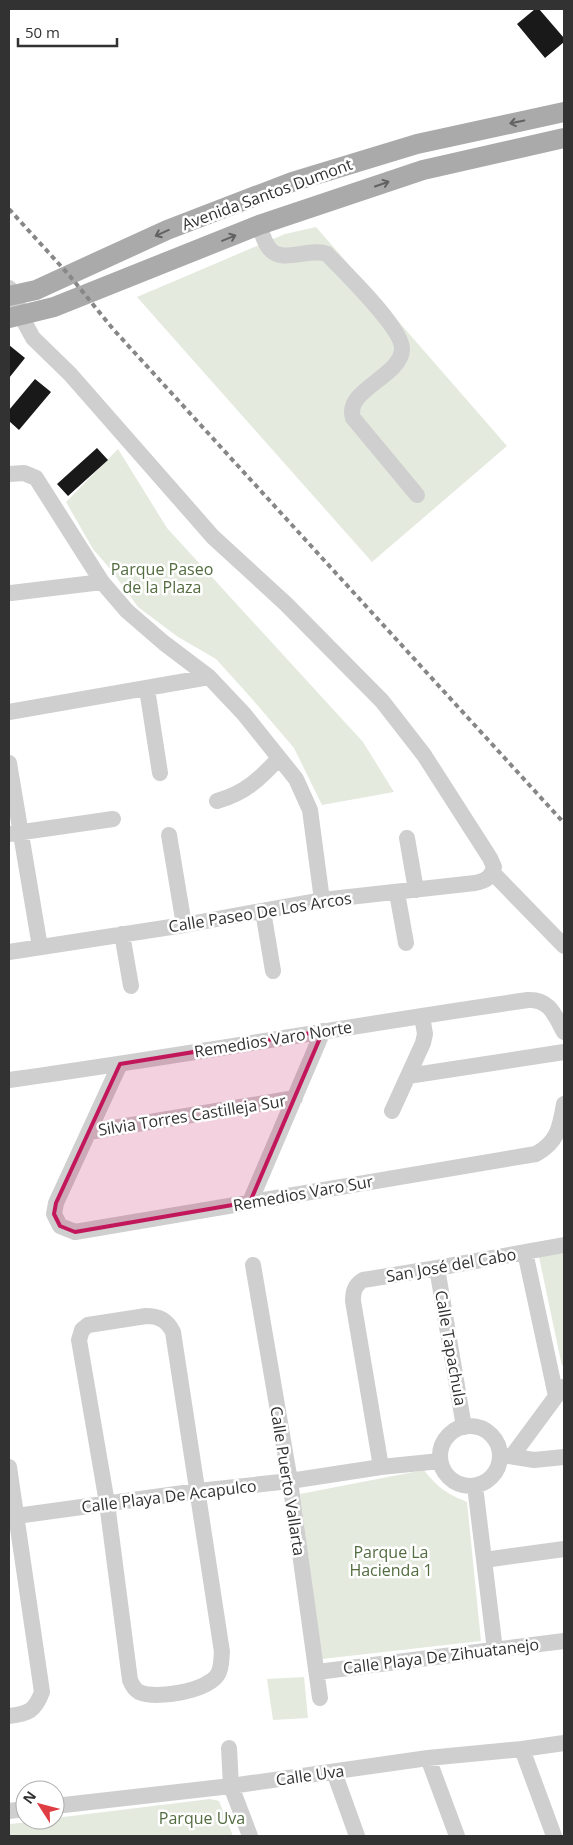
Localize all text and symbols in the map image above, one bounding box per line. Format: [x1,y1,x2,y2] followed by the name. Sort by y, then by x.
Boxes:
[18,15,116,47] scale bar
[25,22,60,42] text: 50 m
[509,118,525,128] one-way arrow
[179,153,355,235] street label: Avenida Santos Dumont
[374,179,389,188] one-way arrow
[155,228,170,238] one-way arrow
[220,233,236,242] one-way arrow
[111,558,213,598] park label: Parque Paseo de la Plaza
[167,887,353,937] street label: Calle Paseo De Los Arcos
[192,1016,354,1062] street label: Remedios Varo Norte
[97,1089,288,1141] street label: Silvia Torres Castilleja Sur
[231,1170,375,1216] street label: Remedios Varo Sur
[384,1243,518,1287] street label: San José del Cabo
[430,1289,472,1407] street label: Calle Tapachula
[265,1405,311,1557] street label: Calle Puerto Vallarta
[80,1474,258,1518] street label: Calle Playa De Acapulco
[349,1541,433,1581] park label: Parque La Hacienda 1
[342,1633,540,1679] street label: Calle Playa De Zihuatanejo
[274,1759,346,1791] street label: Calle Uva
[15,1780,65,1830] north arrow
[18,1787,40,1807] text: N
[159,1807,245,1829] park label: Parque Uva

